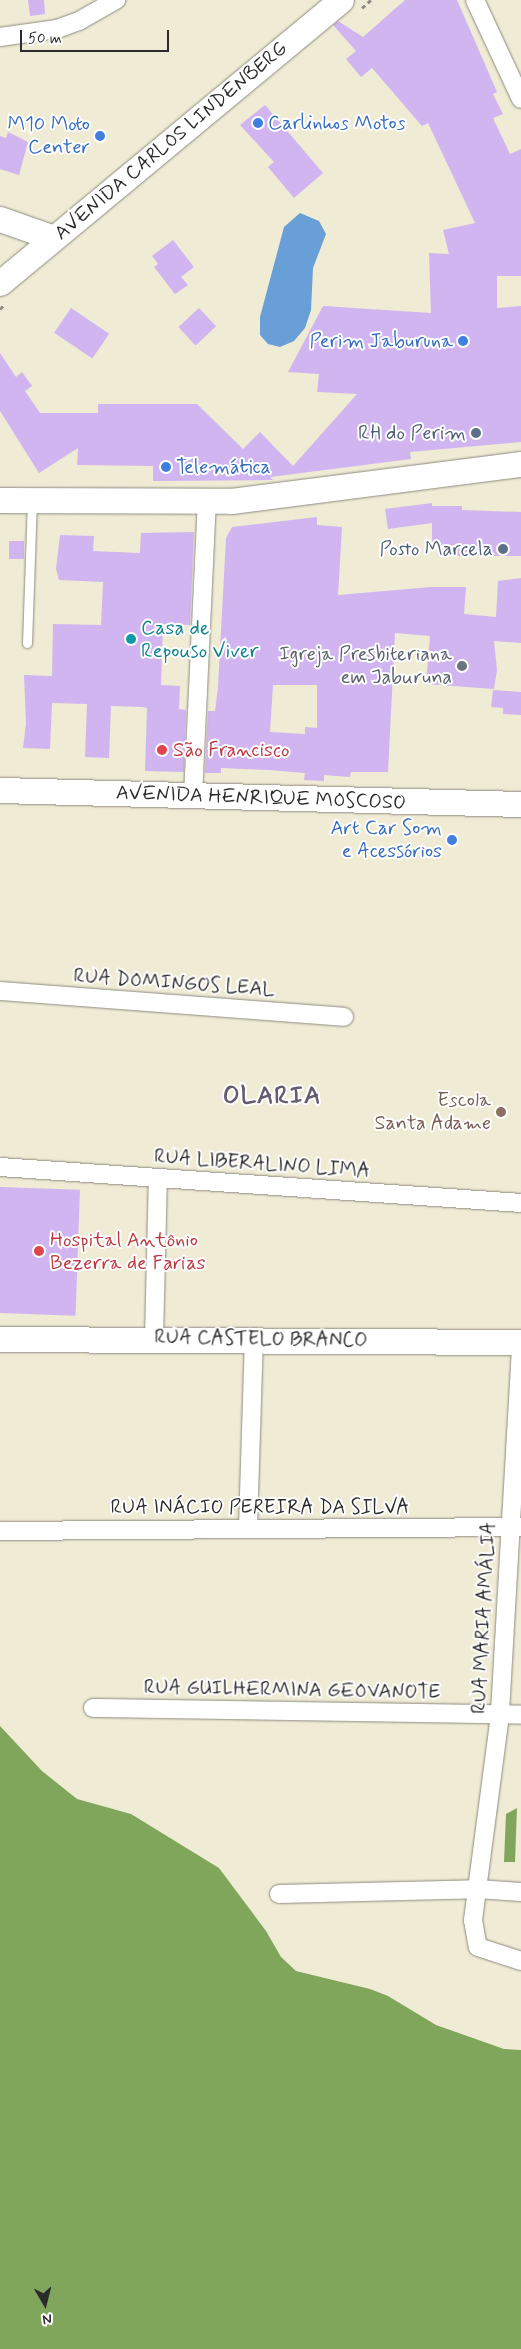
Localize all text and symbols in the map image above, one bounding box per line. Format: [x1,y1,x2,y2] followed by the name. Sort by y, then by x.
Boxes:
[22,20,171,52] scale bar
[28,29,62,49] text: 50 m
[48,35,294,247] street label: AVENIDA CARLOS LINDENBERG
[268,111,401,135] place label: Carlinhos Motos
[7,112,90,159] place label: M10 Moto Center
[252,117,264,129] marker: Carlinhos Motos
[94,130,106,142] marker: M10 Moto Center
[311,329,453,353] place label: Perim Jaburuna
[457,335,469,347] marker: Perim Jaburuna
[360,421,466,445] place label: RH do Perim
[470,427,482,439] marker: RH do Perim
[176,455,271,479] place label: Telemática
[160,461,172,473] marker: Telemática
[378,537,493,561] place label: Posto Marcela
[497,543,509,555] marker: Posto Marcela
[141,616,258,663] place label: Casa de Repouso Viver
[125,633,137,645] marker: Casa de Repouso Viver
[279,642,452,689] place label: Igreja Presbiteriana em Jaburuna
[456,660,468,672] marker: Igreja Presbiteriana em Jaburuna
[173,738,290,762] place label: São Francisco
[155,743,169,757] marker: São Francisco
[116,781,406,815] street label: AVENIDA HENRIQUE MOSCOSO
[331,816,442,863] place label: Art Car Som e Acessórios
[446,834,458,846] marker: Art Car Som e Acessórios
[73,964,275,1002] street label: RUA DOMINGOS LEAL
[225,1082,319,1112] district label: OLARIA
[374,1088,491,1135] place label: Escola Santa Adame
[495,1106,507,1118] marker: Escola Santa Adame
[147,1144,377,1184] street label: RUA LIBERALINO LIMA
[50,1228,204,1275] place label: Hospital Antônio Bezerra de Farias
[32,1244,46,1258] marker: Hospital Antônio Bezerra de Farias
[153,1325,369,1353] street label: RUA CASTELO BRANCO
[110,1495,410,1519] street label: RUA INÁCIO PEREIRA DA SILVA
[467,1521,501,1715] street label: RUA MARIA AMÁLIA
[142,1675,442,1705] street label: RUA GUILHERMINA GEOVANOTE
[20,2279,70,2329] north arrow
[41,2309,53,2328] text: N

